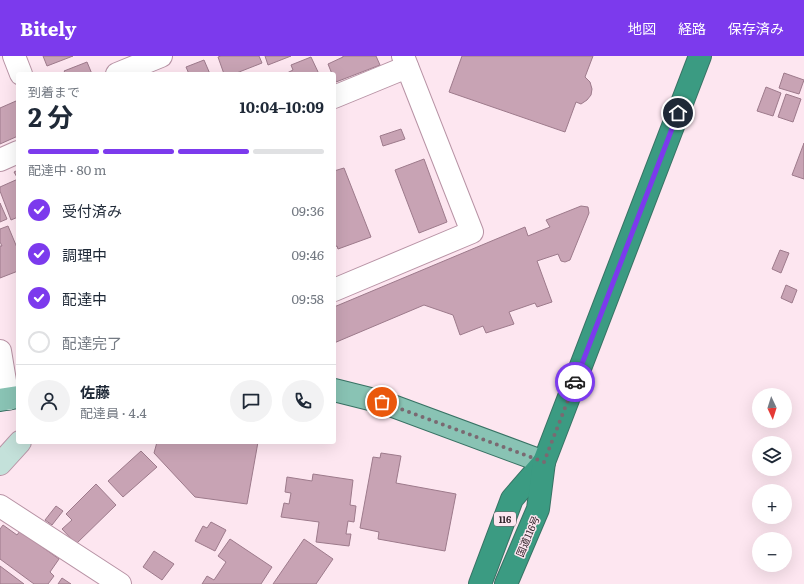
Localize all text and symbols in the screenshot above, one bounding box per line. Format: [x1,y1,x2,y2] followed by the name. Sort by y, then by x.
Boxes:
[20,14,76,42] text: Bitely
[628,18,656,38] text: 地図
[678,18,706,38] text: 経路
[728,18,784,38] text: 保存済み
[28,82,80,101] text: 到着まで
[240,95,324,118] text: 10:04–10:09
[28,96,73,135] text: 2 分
[661,96,695,130] pin
[667,102,689,124] icon: home
[28,160,106,179] text: 配達中 · 80 m
[28,199,50,221] icon: check
[62,199,122,222] text: 受付済み
[291,201,324,220] text: 09:36
[28,243,50,265] icon: check
[62,243,107,266] text: 調理中
[291,245,324,264] text: 09:46
[28,287,50,309] icon: check
[62,287,107,310] text: 配達中
[292,289,324,308] text: 09:58
[62,331,122,354] text: 配達完了
[555,362,595,402] courier
[564,371,586,393] icon: car
[28,380,70,422] button: person
[80,380,110,403] text: 佐藤
[230,380,272,422] button: chat
[282,380,324,422] button: phone
[365,385,399,419] pin
[752,388,792,428] north arrow
[752,388,792,572] map controls
[371,391,393,413] icon: bag
[80,403,147,422] text: 配達員 · 4.4
[752,436,792,476] button: layers
[752,484,792,524] button: +
[494,512,516,526] road number: 116
[512,513,542,559] street label: 国道116号
[752,532,792,572] button: −

